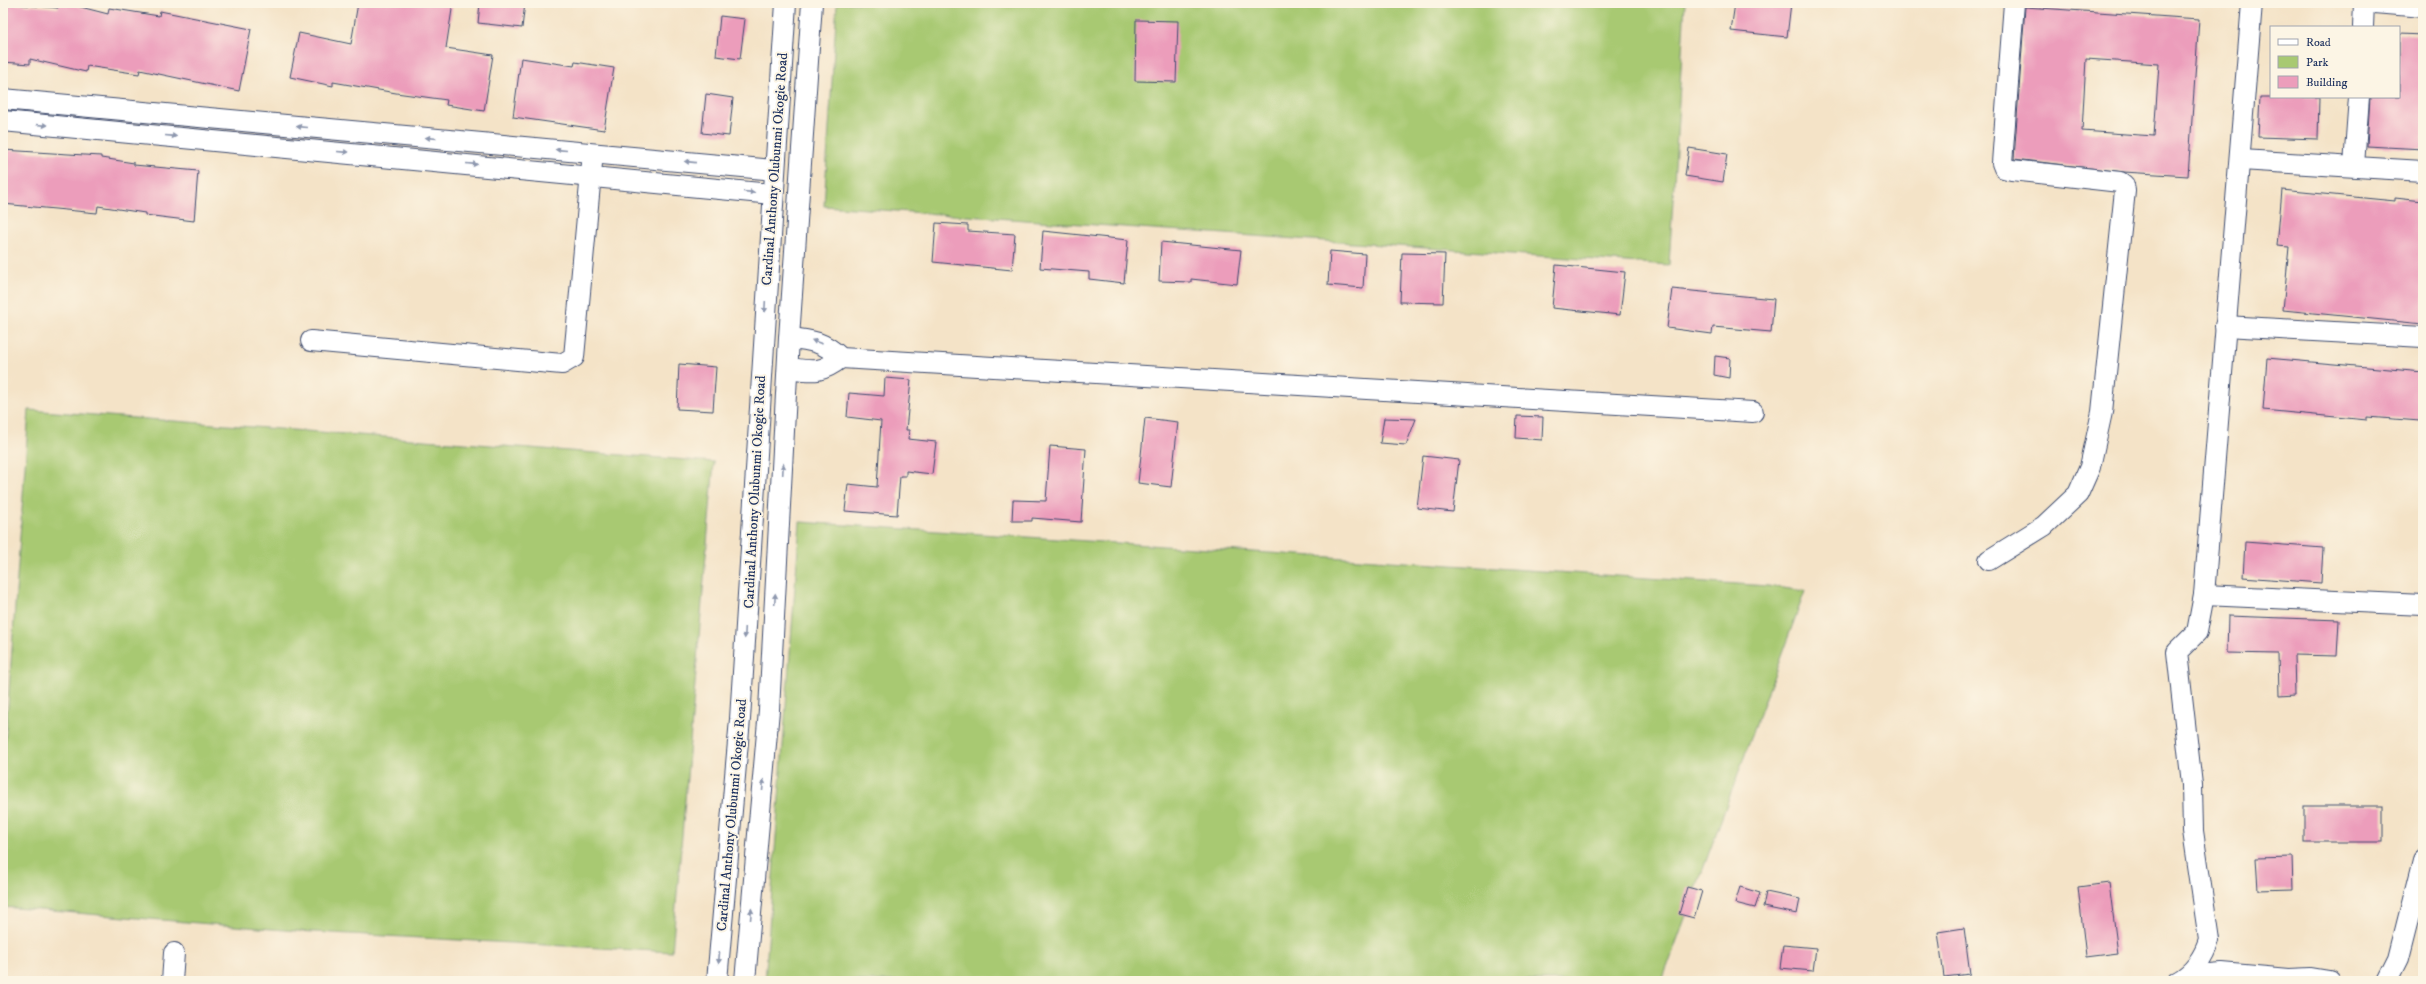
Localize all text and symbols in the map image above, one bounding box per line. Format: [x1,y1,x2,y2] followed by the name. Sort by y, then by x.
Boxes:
[2270,26,2400,98] legend
[2306,35,2331,50] text: Road
[758,52,792,286] street label: Cardinal Anthony Olubunmi Okogie Road
[2306,55,2328,70] text: Park
[2306,75,2347,90] text: Building
[36,121,48,128] one-way arrow
[296,123,308,130] one-way arrow
[165,133,177,140] one-way arrow
[425,135,437,142] one-way arrow
[555,147,567,154] one-way arrow
[337,149,349,156] one-way arrow
[684,159,696,165] one-way arrow
[466,161,478,168] one-way arrow
[743,188,755,195] one-way arrow
[762,301,769,313] one-way arrow
[811,339,823,345] one-way arrow
[740,375,770,609] street label: Cardinal Anthony Olubunmi Okogie Road
[779,463,786,475] one-way arrow
[772,593,779,605] one-way arrow
[742,627,749,639] one-way arrow
[713,698,751,932] street label: Cardinal Anthony Olubunmi Okogie Road
[759,779,766,791] one-way arrow
[748,908,754,920] one-way arrow
[716,952,722,964] one-way arrow

